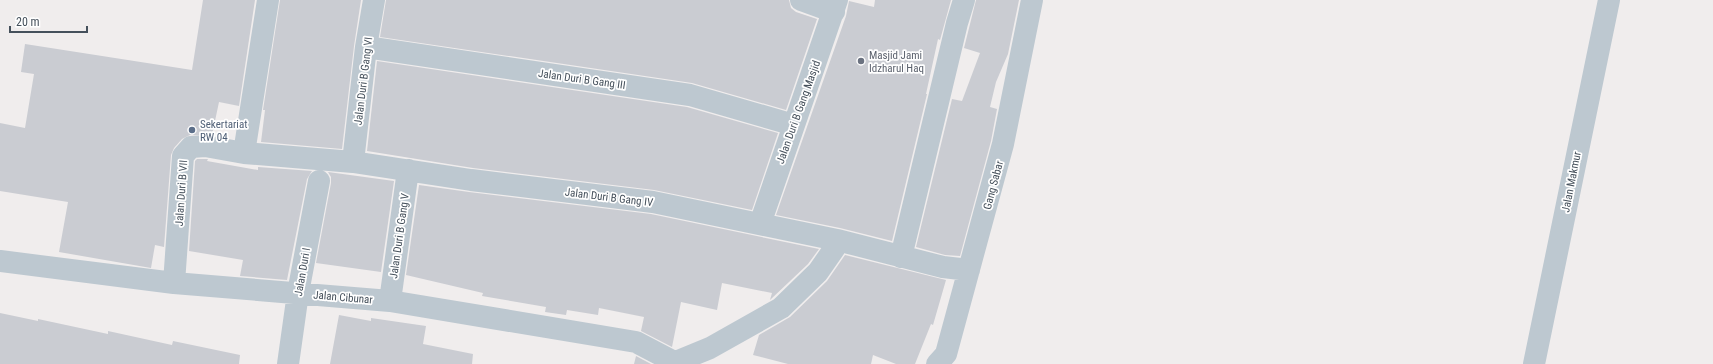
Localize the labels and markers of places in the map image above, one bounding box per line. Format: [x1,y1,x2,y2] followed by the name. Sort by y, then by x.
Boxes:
[869,49,924,75] place label: Masjid Jami Idzharul Haq
[856,56,866,66] marker: Masjid Jami Idzharul Haq
[200,118,247,144] place label: Sekertariat RW 04
[187,125,197,135] marker: Sekertariat RW 04

